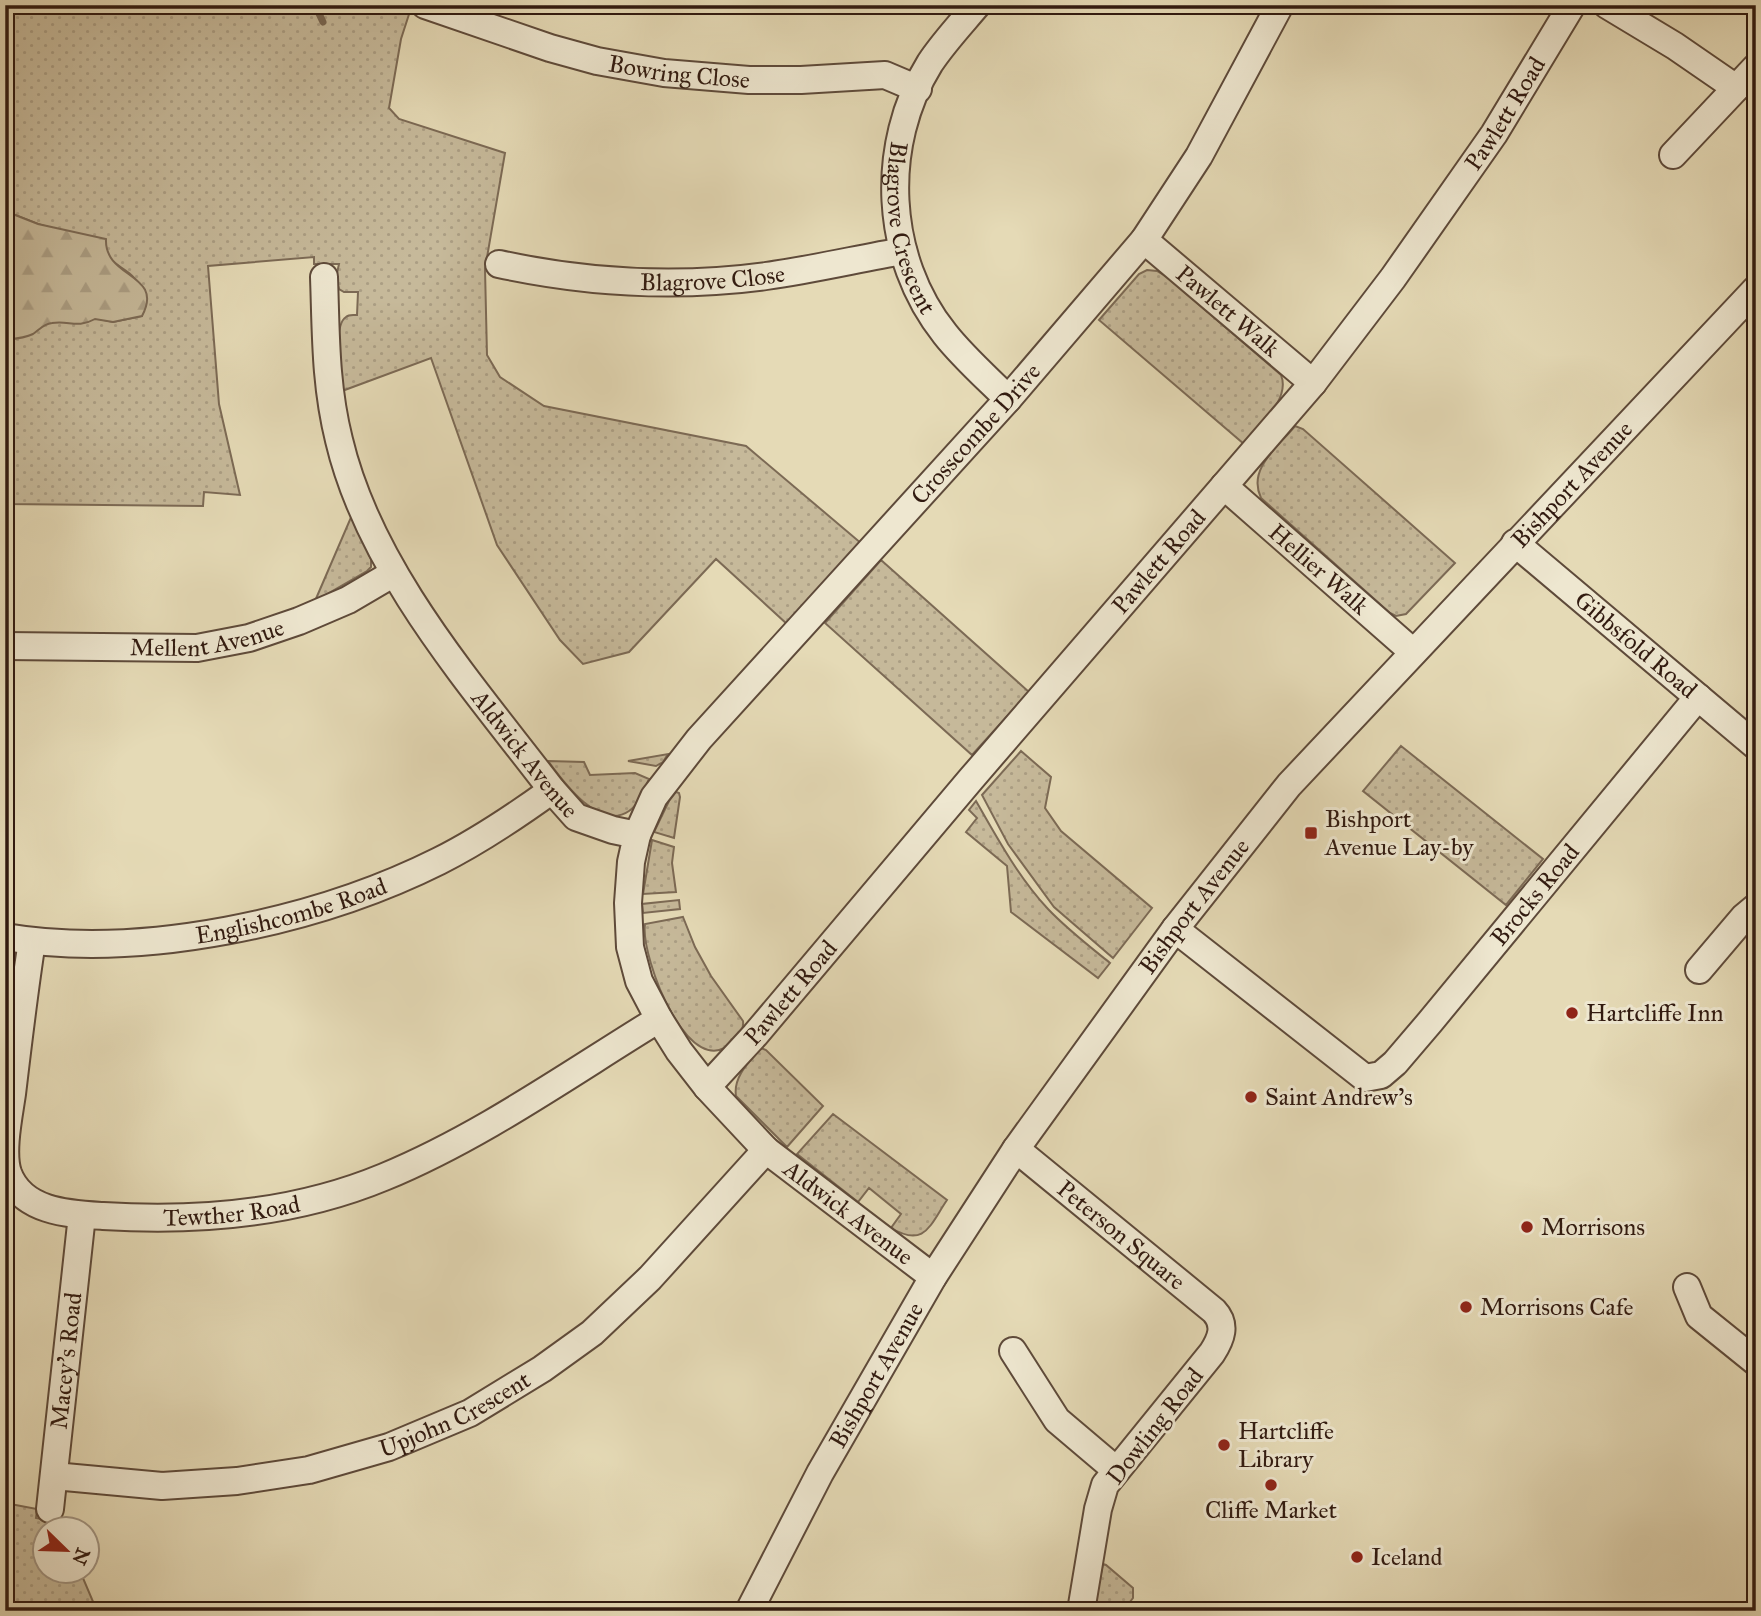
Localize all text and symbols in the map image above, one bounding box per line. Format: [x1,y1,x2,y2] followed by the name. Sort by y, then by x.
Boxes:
[606,48,751,95] street label: Bowring Close
[1458,51,1552,176] street label: Pawlett Road
[880,140,943,320] street label: Blagrove Crescent
[640,258,787,297] street label: Blagrove Close
[1170,259,1287,364] street label: Pawlett Walk
[905,357,1047,511] street label: Crosscombe Drive
[1505,415,1639,554] street label: Bishport Avenue
[1105,503,1212,620] street label: Pawlett Road
[1262,517,1376,622] street label: Hellier Walk
[1568,585,1703,705] street label: Gibbsfold Road
[130,612,288,663] street label: Mellent Avenue
[464,683,585,824] street label: Aldwick Avenue
[1324,804,1474,862] place label: Bishport Avenue Lay-by
[1303,825,1319,841] marker: Bishport Avenue Lay-by
[1132,832,1256,980] street label: Bishport Avenue
[1484,838,1586,952] street label: Brocks Road
[193,871,391,951] street label: Englishcombe Road
[738,934,844,1052] street label: Pawlett Road
[1586,998,1723,1028] place label: Hartcliffe Inn
[1564,1005,1580,1021] marker: Hartcliffe Inn
[1265,1082,1413,1112] place label: Saint Andrew's
[1243,1089,1259,1105] marker: Saint Andrew's
[777,1153,919,1272] street label: Aldwick Avenue
[1051,1174,1191,1296] street label: Peterson Square
[163,1189,303,1233] street label: Tewther Road
[1541,1212,1645,1242] place label: Morrisons
[1519,1219,1535,1235] marker: Morrisons
[44,1291,88,1431] street label: Macey's Road
[1480,1292,1634,1322] place label: Morrisons Cafe
[823,1297,930,1454] street label: Bishport Avenue
[1458,1299,1474,1315] marker: Morrisons Cafe
[1100,1361,1210,1491] street label: Dowling Road
[376,1364,536,1464] street label: Upjohn Crescent
[1238,1416,1334,1474] place label: Hartcliffe Library
[1216,1437,1232,1453] marker: Hartcliffe Library
[1263,1477,1279,1493] marker: Cliffe Market
[1205,1495,1338,1525] place label: Cliffe Market
[32,1514,102,1584] north arrow
[1371,1542,1443,1572] place label: Iceland
[67,1545,95,1568] text: N
[1349,1549,1365,1565] marker: Iceland

